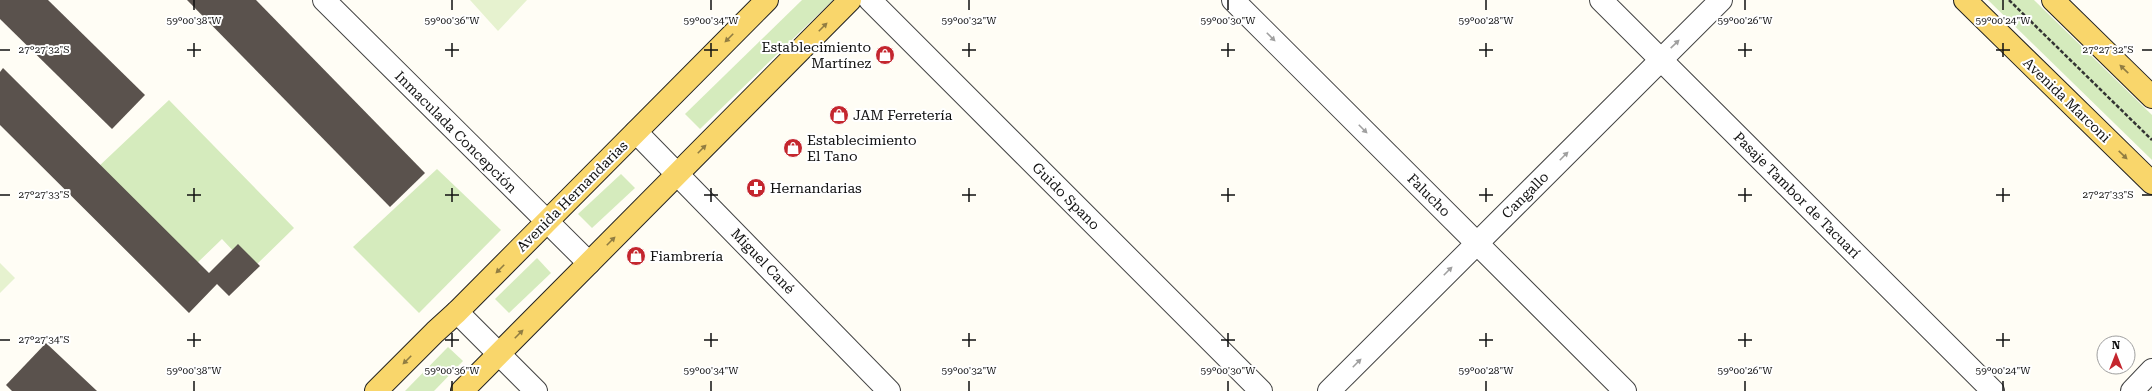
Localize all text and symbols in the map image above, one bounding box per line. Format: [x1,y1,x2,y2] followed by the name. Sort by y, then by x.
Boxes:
[167,15,222,26] text: 59°00'38"W
[425,15,480,26] text: 59°00'36"W
[684,15,739,26] text: 59°00'34"W
[942,15,997,26] text: 59°00'32"W
[1201,15,1256,26] text: 59°00'30"W
[1459,15,1514,26] text: 59°00'28"W
[1718,15,1773,26] text: 59°00'26"W
[1976,15,2031,26] text: 59°00'24"W
[819,22,828,32] one-way arrow
[1266,32,1276,42] one-way arrow
[725,33,734,43] one-way arrow
[761,39,871,71] place label: Establecimiento Martínez
[1671,40,1680,49] one-way arrow
[19,44,69,55] text: 27°27'32"S
[874,44,896,66] shop icon: Establecimiento Martínez
[2083,44,2133,55] text: 27°27'32"S
[2020,54,2114,146] street label: Avenida Marconi
[2119,64,2129,74] one-way arrow
[392,68,520,196] street label: Inmaculada Concepción
[828,104,850,126] shop icon: JAM Ferretería
[853,107,953,123] place label: JAM Ferretería
[1358,124,1368,134] one-way arrow
[1731,129,1864,262] street label: Pasaje Tambor de Tacuarí
[807,132,917,164] place label: Establecimiento El Tano
[513,137,631,255] street label: Avenida Hernandarias
[782,137,804,159] shop icon: Establecimiento El Tano
[697,144,707,154] one-way arrow
[2118,150,2128,159] one-way arrow
[1559,151,1569,161] one-way arrow
[1029,159,1103,233] street label: Guido Spano
[1498,168,1552,222] street label: Cangallo
[1404,170,1454,220] street label: Falucho
[745,177,767,199] pharmacy icon: Hernandarias
[770,180,862,196] place label: Hernandarias
[19,189,69,200] text: 27°27'33"S
[2083,189,2133,200] text: 27°27'33"S
[728,225,798,297] street label: Miguel Cané
[606,236,615,246] one-way arrow
[625,245,647,267] shop icon: Fiambrería
[650,248,724,264] place label: Fiambrería
[495,264,505,274] one-way arrow
[1443,267,1453,276] one-way arrow
[514,329,524,338] one-way arrow
[19,334,69,345] text: 27°27'34"S
[2096,335,2136,375] north arrow
[2112,339,2121,352] text: N
[402,355,412,365] one-way arrow
[1352,358,1361,368] one-way arrow
[167,365,222,376] text: 59°00'38"W
[425,365,480,376] text: 59°00'36"W
[684,365,739,376] text: 59°00'34"W
[942,365,997,376] text: 59°00'32"W
[1201,365,1256,376] text: 59°00'30"W
[1459,365,1514,376] text: 59°00'28"W
[1718,365,1773,376] text: 59°00'26"W
[1976,365,2031,376] text: 59°00'24"W

